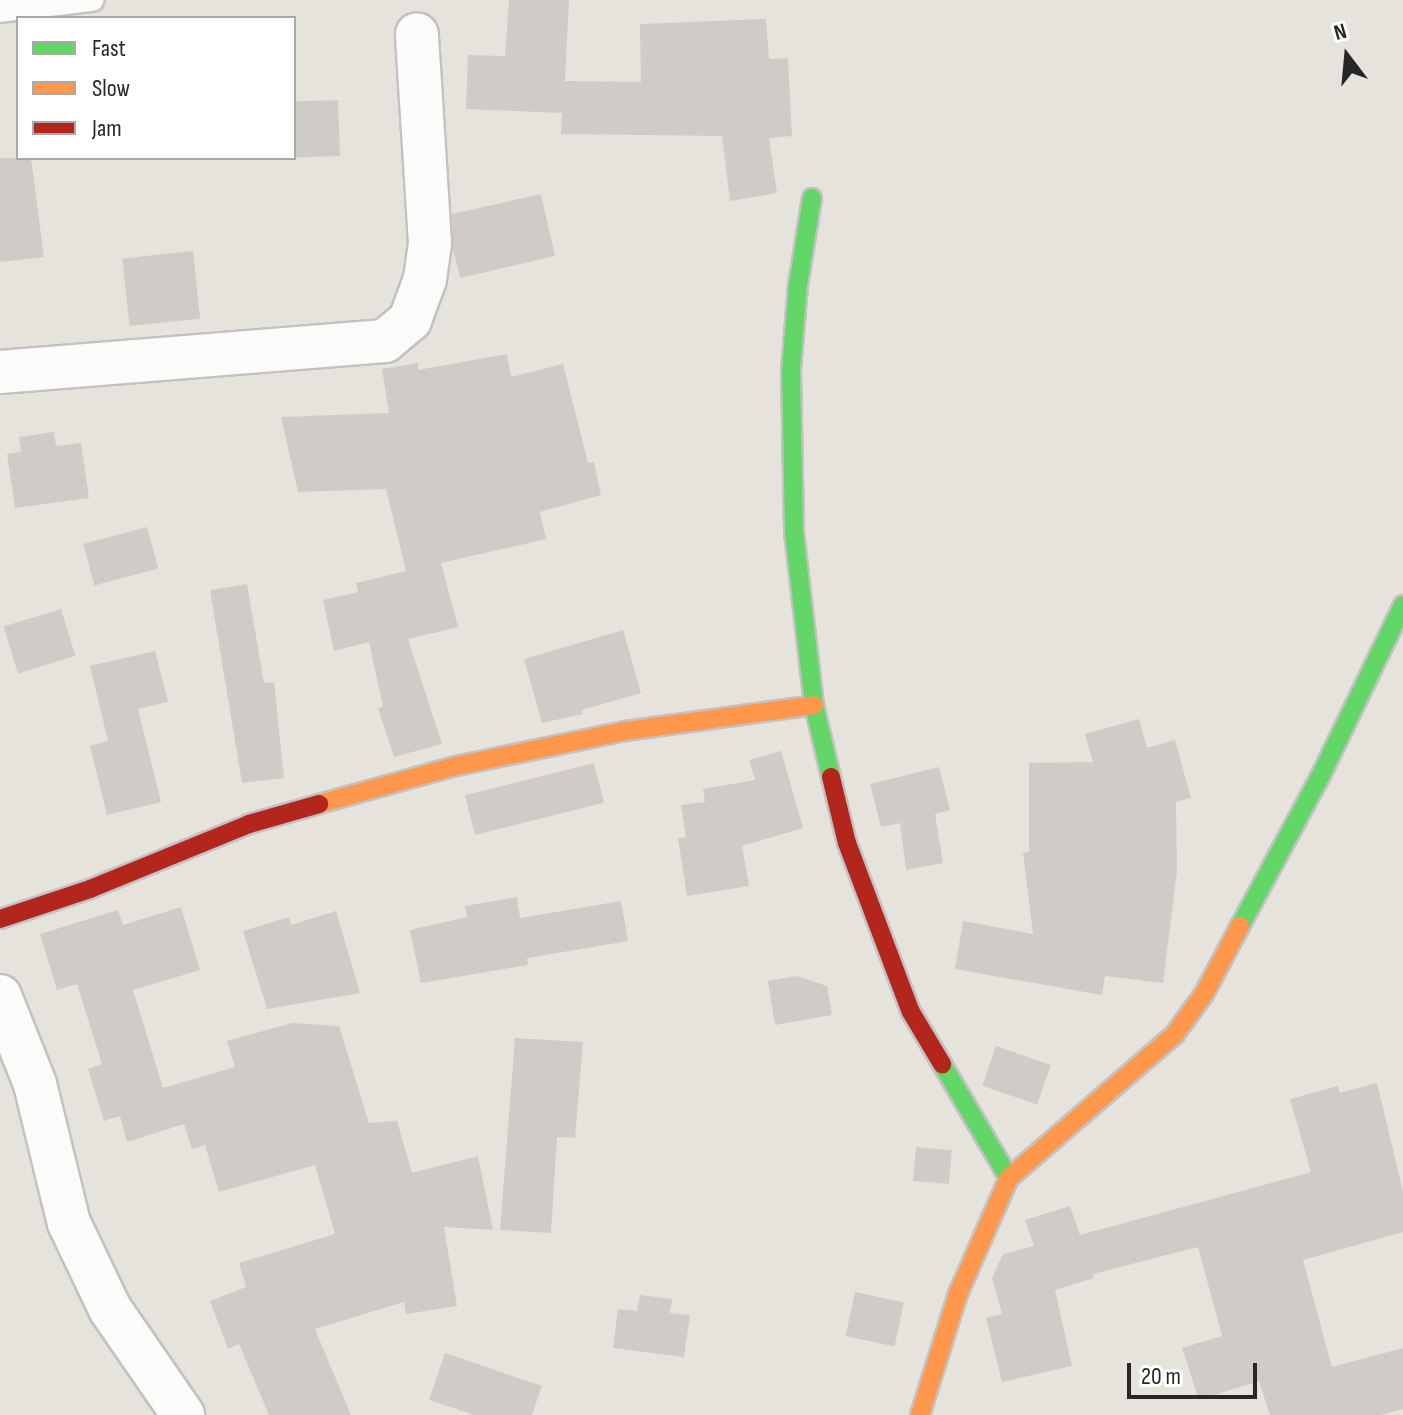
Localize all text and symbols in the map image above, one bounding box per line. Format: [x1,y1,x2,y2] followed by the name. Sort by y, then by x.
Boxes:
[16,16,296,160] legend
[1307,16,1387,96] north arrow
[1331,18,1350,47] text: N
[92,34,126,63] text: Fast
[92,74,130,103] text: Slow
[92,114,122,143] text: Jam
[1131,1347,1261,1397] scale bar
[1141,1362,1181,1391] text: 20 m

